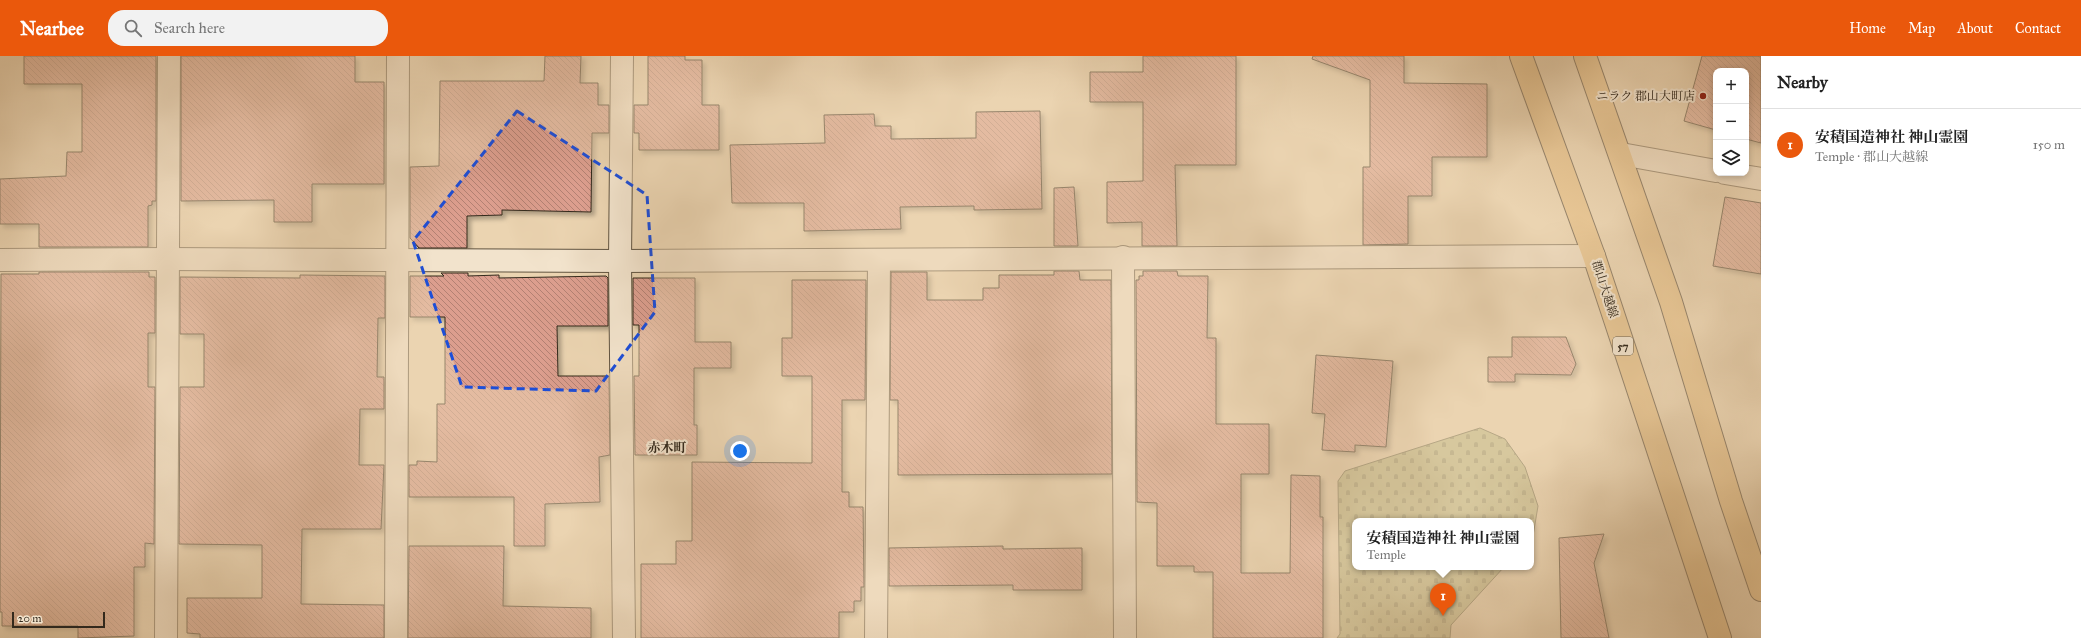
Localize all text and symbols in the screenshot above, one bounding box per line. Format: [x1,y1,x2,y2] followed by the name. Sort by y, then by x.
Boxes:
[108,10,388,46] search box
[20,17,84,40] text: Nearbee
[122,17,144,39] icon: search
[154,19,225,37] text: Search here
[1849,20,1886,37] text: Home
[1908,20,1935,37] text: Map
[1957,20,1993,37] text: About
[2015,20,2061,37] text: Contact
[1713,68,1749,176] map controls
[1713,68,1749,104] button: +
[1777,72,1828,93] text: Nearby
[1596,89,1695,103] place label: ニラク 郡山大町店
[1698,91,1708,101] marker: ニラク 郡山大町店
[1713,104,1749,140] button: −
[1815,128,1968,146] text: 安積国造神社 神山霊園
[1787,137,1793,153] text: 1
[2033,137,2065,153] text: 150 m
[1713,140,1749,176] button: layers
[1815,149,1928,165] text: Temple · 郡山大越線
[1589,258,1621,320] street label: 郡山大越線
[1613,337,1633,355] road number: 57
[647,440,687,456] district label: 赤木町
[730,441,750,461] your location
[1352,518,1534,570] popup
[1366,529,1520,547] text: 安積国造神社 神山霊園
[1366,547,1406,563] text: Temple
[1430,583,1456,616] pin: 1
[12,610,105,629] scale bar
[18,612,41,625] text: 20 m

